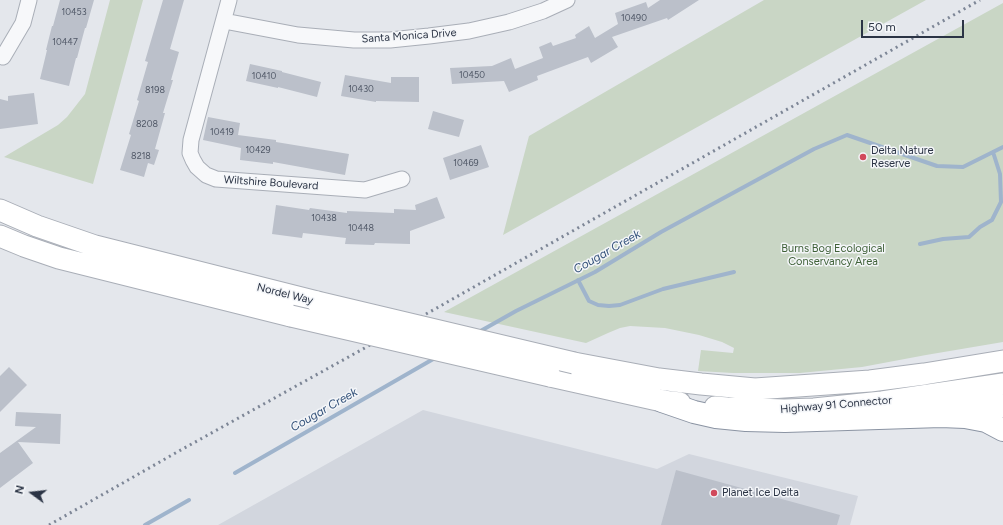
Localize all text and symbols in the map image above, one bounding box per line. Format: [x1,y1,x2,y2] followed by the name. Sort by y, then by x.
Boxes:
[61,7,87,17] house number: 10453
[863,12,966,38] scale bar
[621,13,647,23] house number: 10490
[868,20,896,34] text: 50 m
[361,26,457,46] street label: Santa Monica Drive
[52,37,78,47] house number: 10447
[459,70,485,80] house number: 10450
[252,71,276,81] house number: 10410
[348,84,374,94] house number: 10430
[145,85,165,95] house number: 8198
[136,119,158,129] house number: 8208
[210,127,234,137] house number: 10419
[871,144,934,170] place label: Delta Nature Reserve
[245,145,271,155] house number: 10429
[131,151,151,161] house number: 8218
[858,152,868,162] marker: Delta Nature Reserve
[453,158,479,168] house number: 10469
[223,173,319,193] street label: Wiltshire Boulevard
[311,213,337,223] house number: 10438
[348,223,374,233] house number: 10448
[571,227,643,277] water label: Cougar Creek
[781,242,885,268] park label: Burns Bog Ecological Conservancy Area
[255,281,315,307] street label: Nordel Way
[288,385,360,435] water label: Cougar Creek
[780,394,892,416] street label: Highway 91 Connector
[12,473,52,513] north arrow
[13,484,27,496] text: N
[722,486,799,500] place label: Planet Ice Delta
[709,488,719,498] marker: Planet Ice Delta

